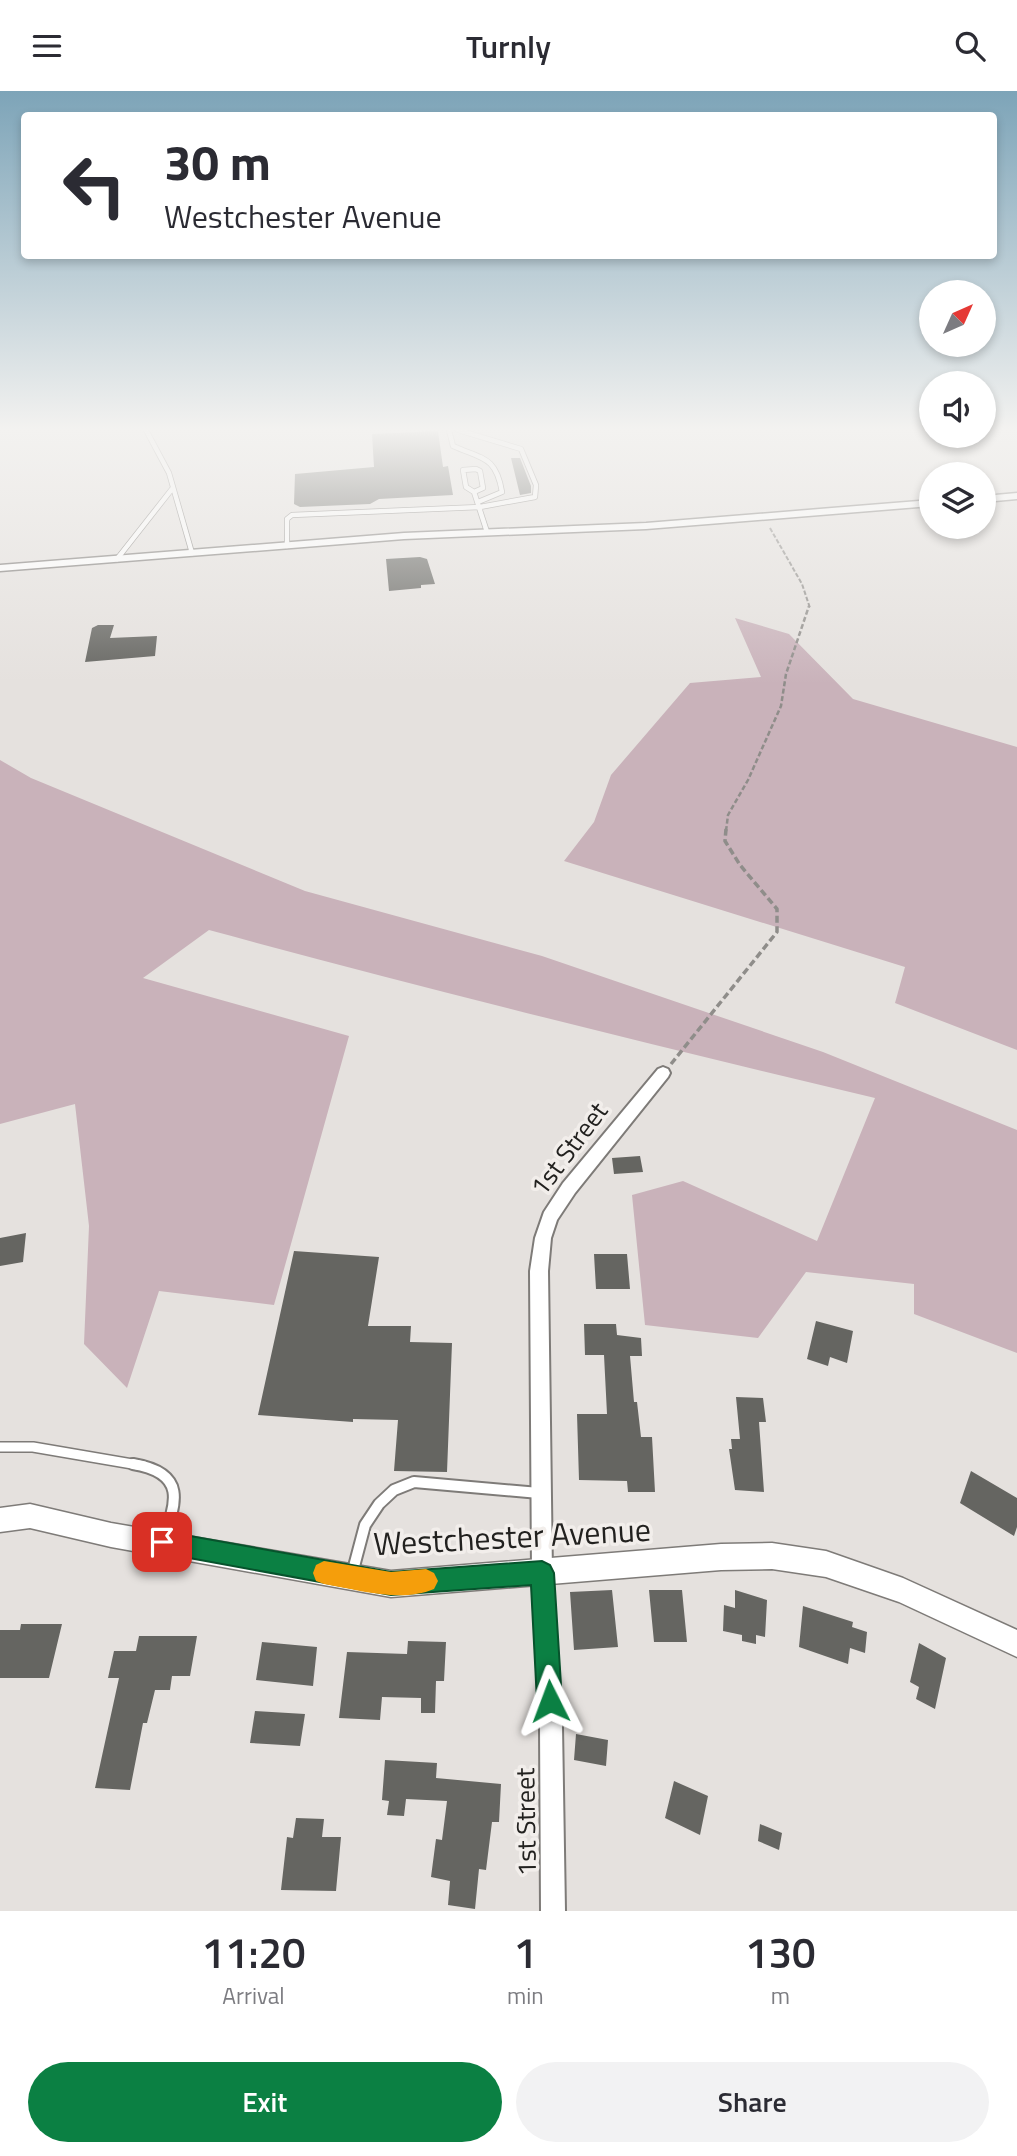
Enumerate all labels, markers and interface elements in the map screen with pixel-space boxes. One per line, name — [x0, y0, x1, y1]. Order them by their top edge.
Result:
text: Turnly — [466, 22, 551, 70]
icon: menu — [28, 27, 66, 65]
icon: search — [951, 27, 989, 65]
text: 30 m — [164, 124, 271, 199]
icon: left — [49, 140, 140, 231]
text: Westchester Avenue — [164, 192, 442, 240]
north arrow — [919, 280, 996, 357]
map controls — [919, 280, 996, 539]
button: sound — [919, 371, 996, 448]
button: layers — [919, 462, 996, 539]
street label: 1st Street — [520, 1094, 617, 1204]
street label: Westchester Avenue — [372, 1505, 652, 1567]
pin — [132, 1512, 192, 1572]
icon: arrive — [143, 1523, 181, 1561]
position arrow — [513, 1664, 587, 1738]
street label: 1st Street — [505, 1767, 546, 1877]
text: 11:20 — [201, 1920, 306, 1984]
text: 1 — [514, 1920, 537, 1984]
text: 130 — [745, 1920, 816, 1984]
text: Arrival — [222, 1978, 285, 2013]
text: min — [507, 1978, 544, 2013]
text: m — [771, 1978, 790, 2013]
button: Exit — [28, 2062, 502, 2142]
button: Share — [516, 2062, 989, 2142]

